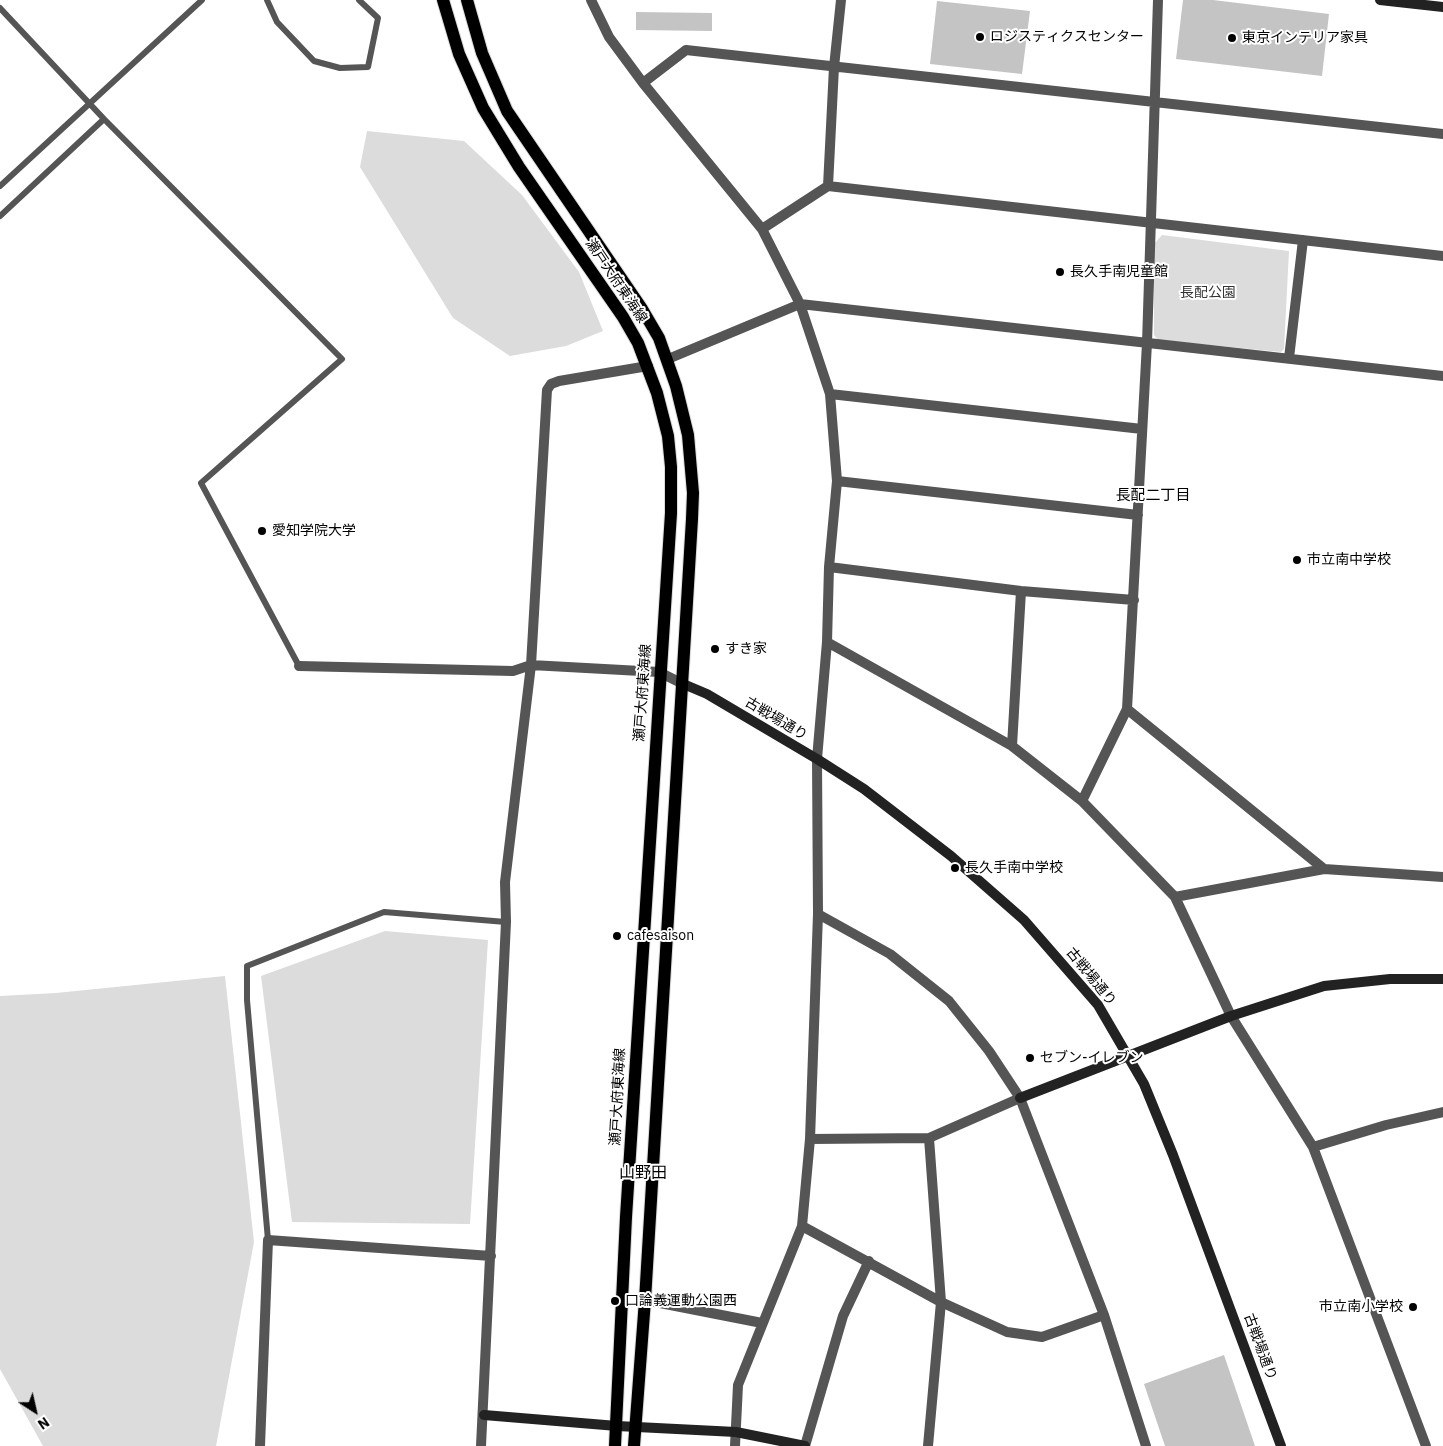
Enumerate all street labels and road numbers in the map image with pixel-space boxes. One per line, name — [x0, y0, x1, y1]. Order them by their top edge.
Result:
street label: 瀬戸大府東海線 — [582, 236, 650, 326]
street label: 瀬戸大府東海線 — [631, 644, 655, 742]
street label: 古戦場通り — [742, 694, 810, 744]
street label: 古戦場通り — [1062, 945, 1120, 1009]
street label: 瀬戸大府東海線 — [607, 1048, 629, 1146]
street label: 古戦場通り — [1240, 1311, 1280, 1383]

